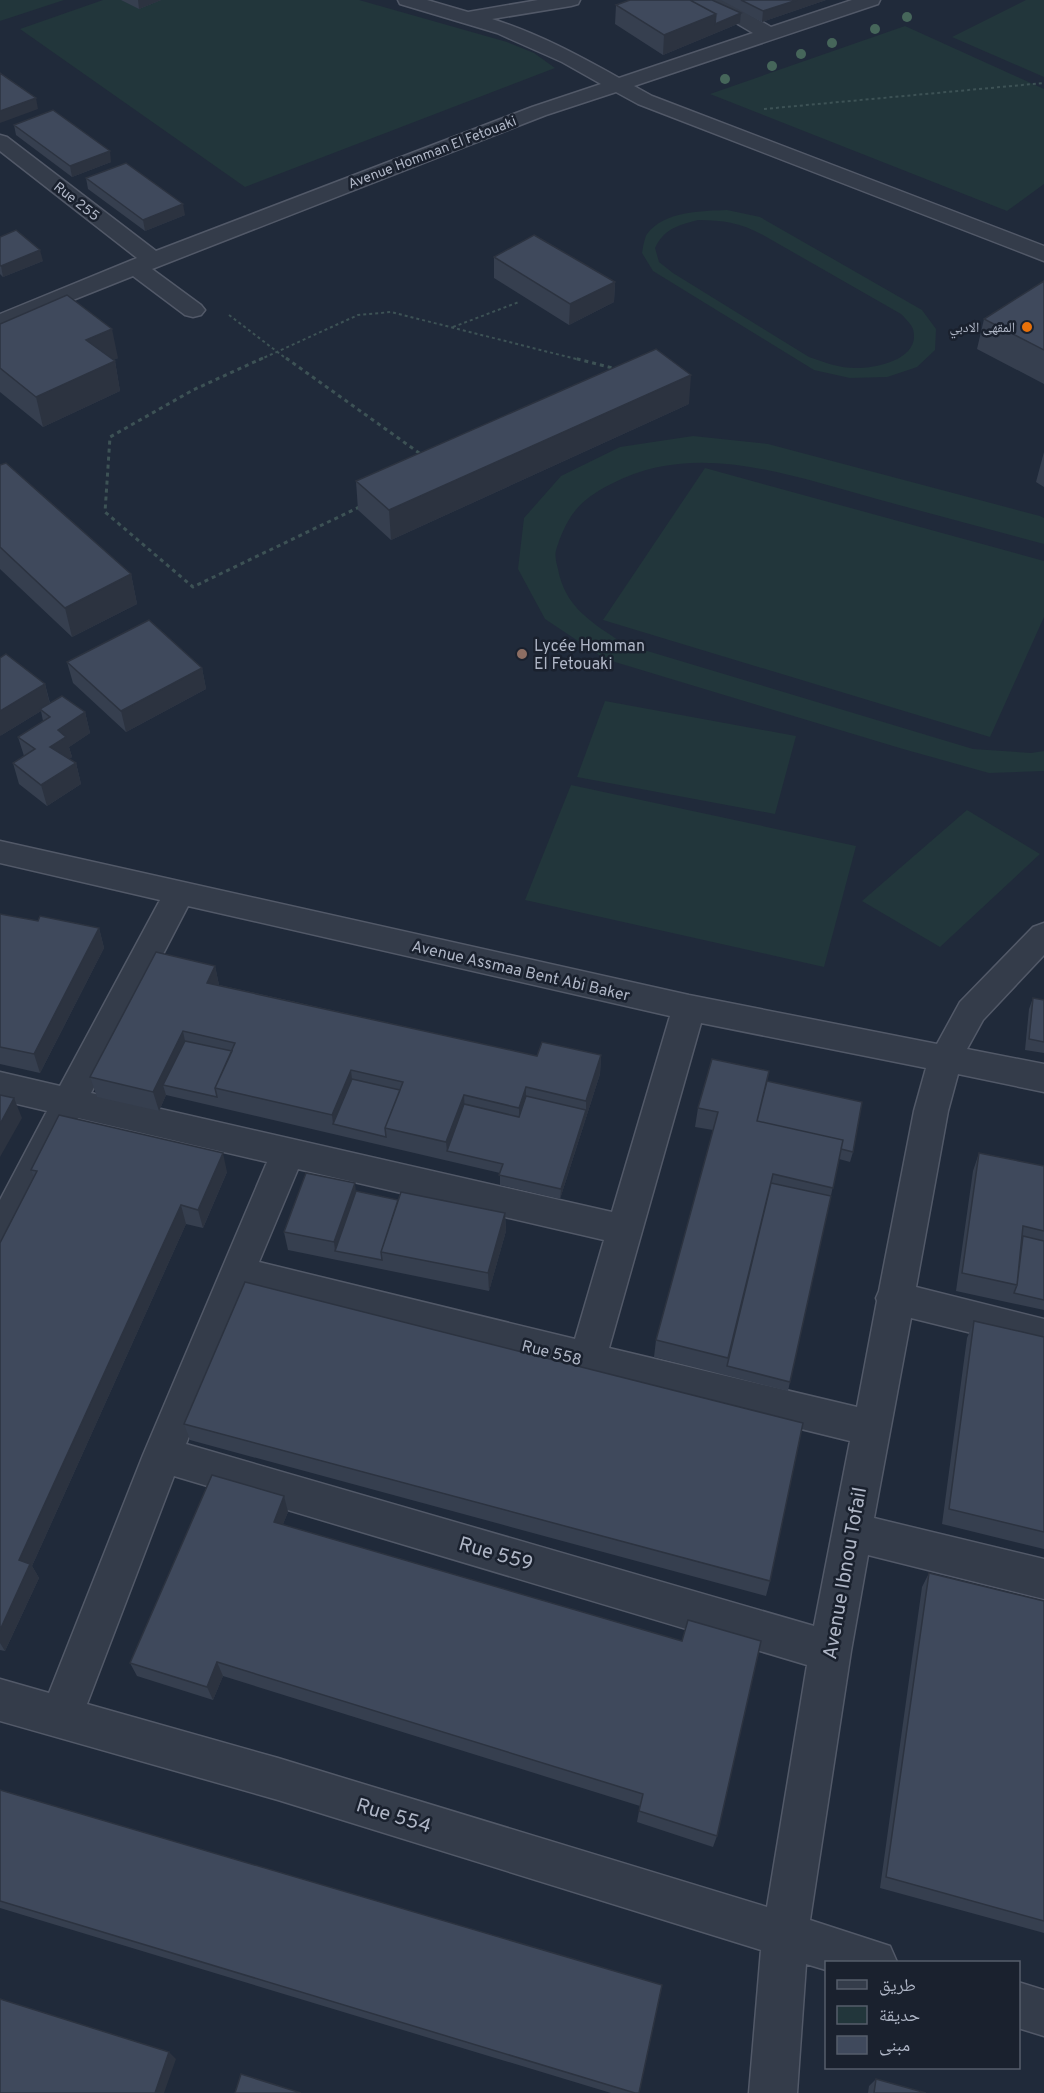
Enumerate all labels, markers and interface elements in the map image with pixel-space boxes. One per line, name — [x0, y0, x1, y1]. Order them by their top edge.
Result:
street label: Avenue Homman El Fetouaki — [346, 113, 519, 193]
street label: Rue 255 — [50, 179, 102, 225]
place label: المقهى الادبي — [949, 320, 1015, 339]
marker: المقهى الادبي — [1020, 320, 1034, 334]
place label: Lycée Homman El Fetouaki — [534, 637, 645, 675]
marker: Lycée Homman El Fetouaki — [515, 647, 529, 661]
street label: Avenue Assmaa Bent Abi Baker — [409, 937, 632, 1007]
street label: Rue 558 — [519, 1337, 584, 1371]
street label: Avenue Ibnou Tofail — [818, 1485, 874, 1662]
street label: Rue 559 — [455, 1532, 536, 1578]
street label: Rue 554 — [353, 1793, 434, 1841]
legend — [825, 1961, 1020, 2069]
text: طريق — [879, 1975, 916, 1998]
text: حديقة — [879, 2005, 920, 2028]
text: مبنى — [879, 2035, 910, 2058]

